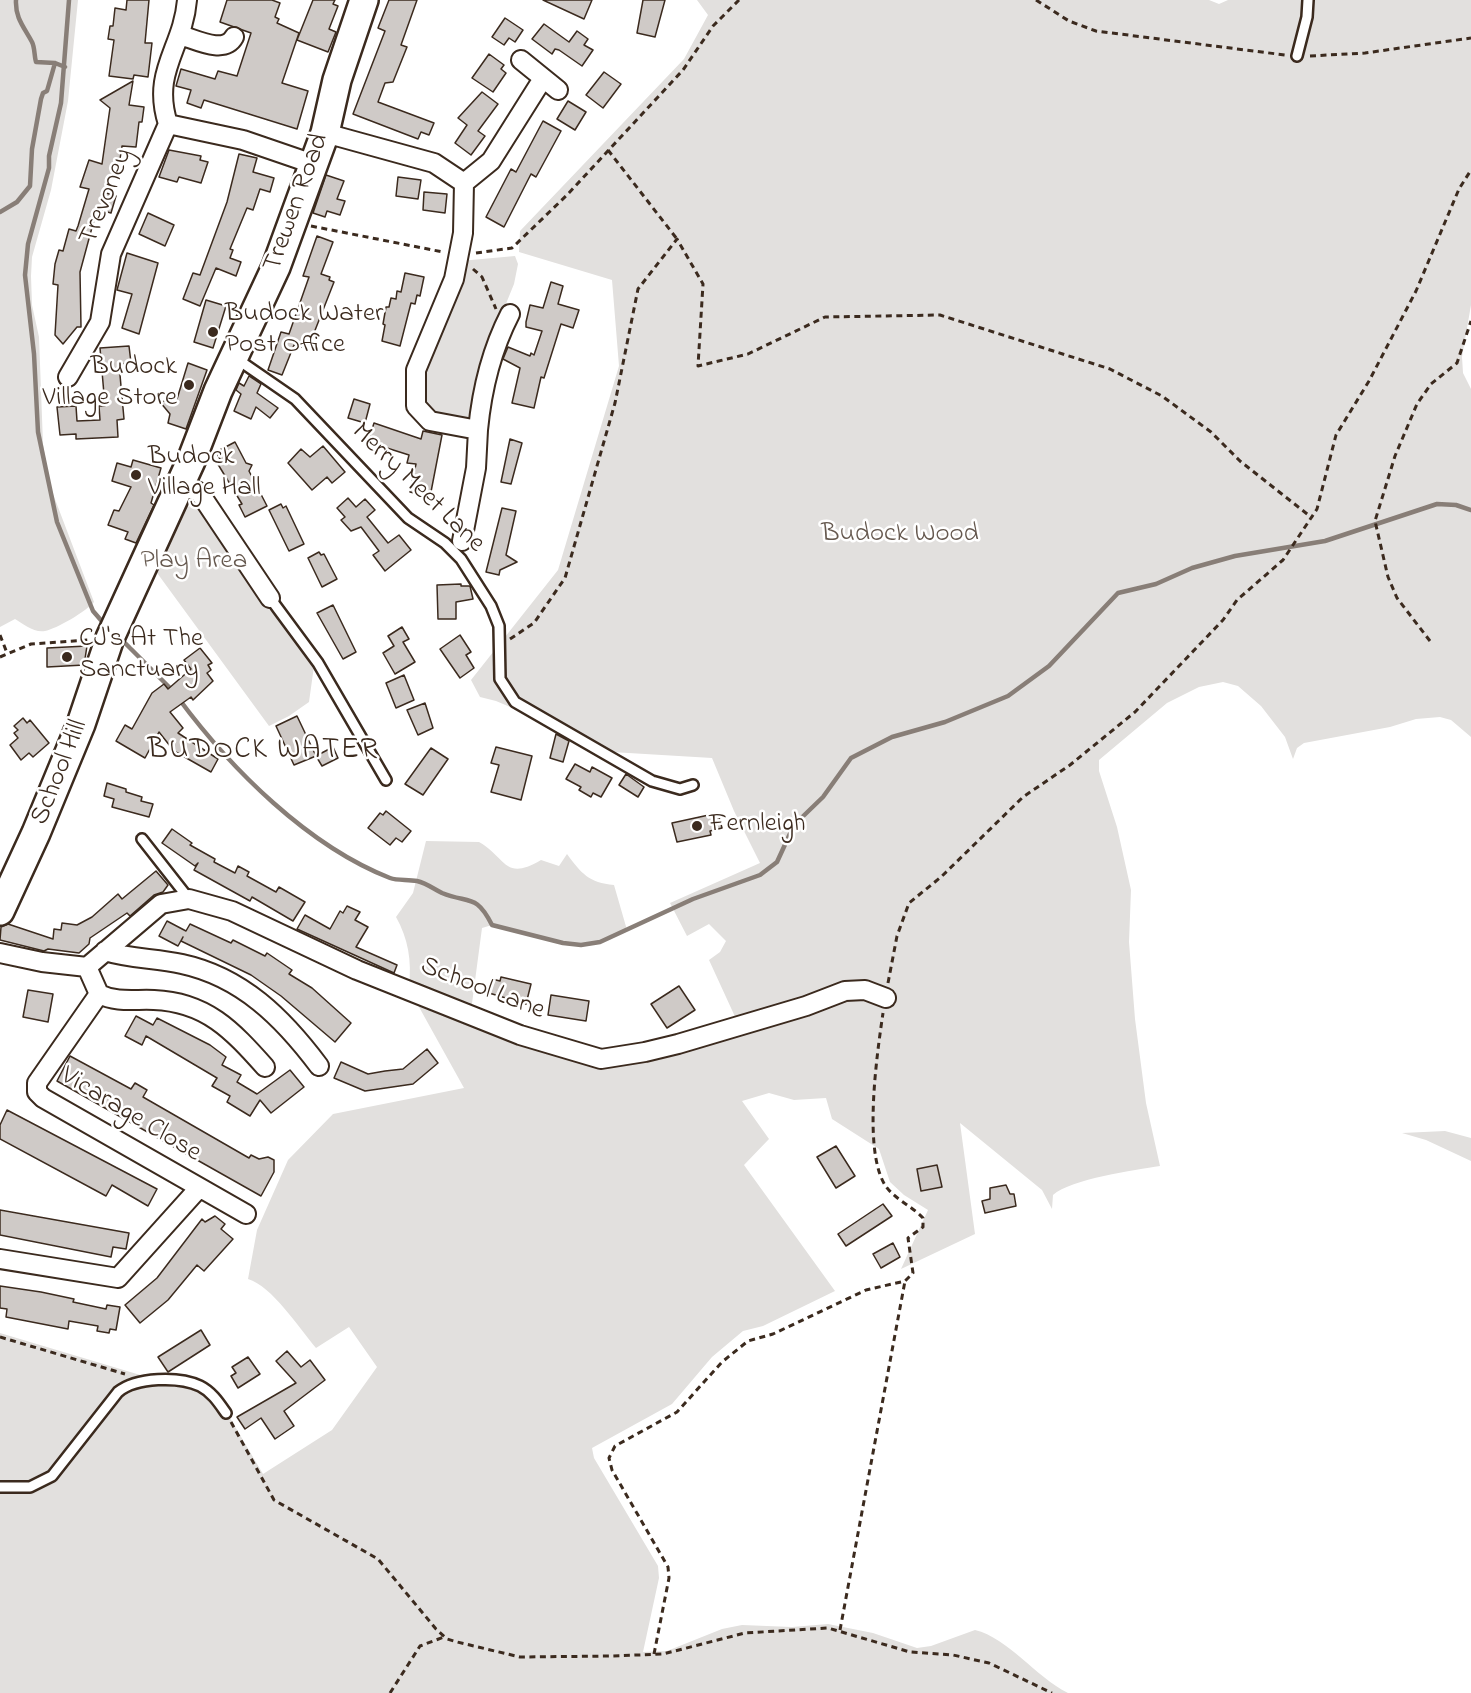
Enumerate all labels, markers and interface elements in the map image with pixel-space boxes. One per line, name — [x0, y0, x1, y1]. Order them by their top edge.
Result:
street label: Trewen Road — [258, 130, 338, 276]
street label: Trevoney — [74, 144, 142, 250]
place label: Budock Water Post Office — [225, 300, 383, 363]
marker: Budock Water Post Office — [206, 325, 220, 339]
place label: Budock Village Store — [43, 353, 177, 416]
marker: Budock Village Store — [182, 378, 196, 392]
street label: Merry Meet Lane — [343, 417, 491, 561]
place label: Budock Village Hall — [148, 443, 261, 506]
marker: Budock Village Hall — [129, 468, 143, 482]
park label: Budock Wood — [821, 520, 979, 552]
park label: Play Area — [141, 547, 247, 579]
place label: CJ's At The Sanctuary — [79, 625, 203, 688]
marker: CJ's At The Sanctuary — [60, 650, 74, 664]
street label: School Hill — [25, 716, 97, 830]
district label: BUDOCK WATER — [147, 734, 379, 770]
place label: Fernleigh — [709, 810, 806, 842]
marker: Fernleigh — [690, 819, 704, 833]
street label: School Lane — [415, 951, 549, 1029]
street label: Vicarage Close — [54, 1061, 206, 1171]

